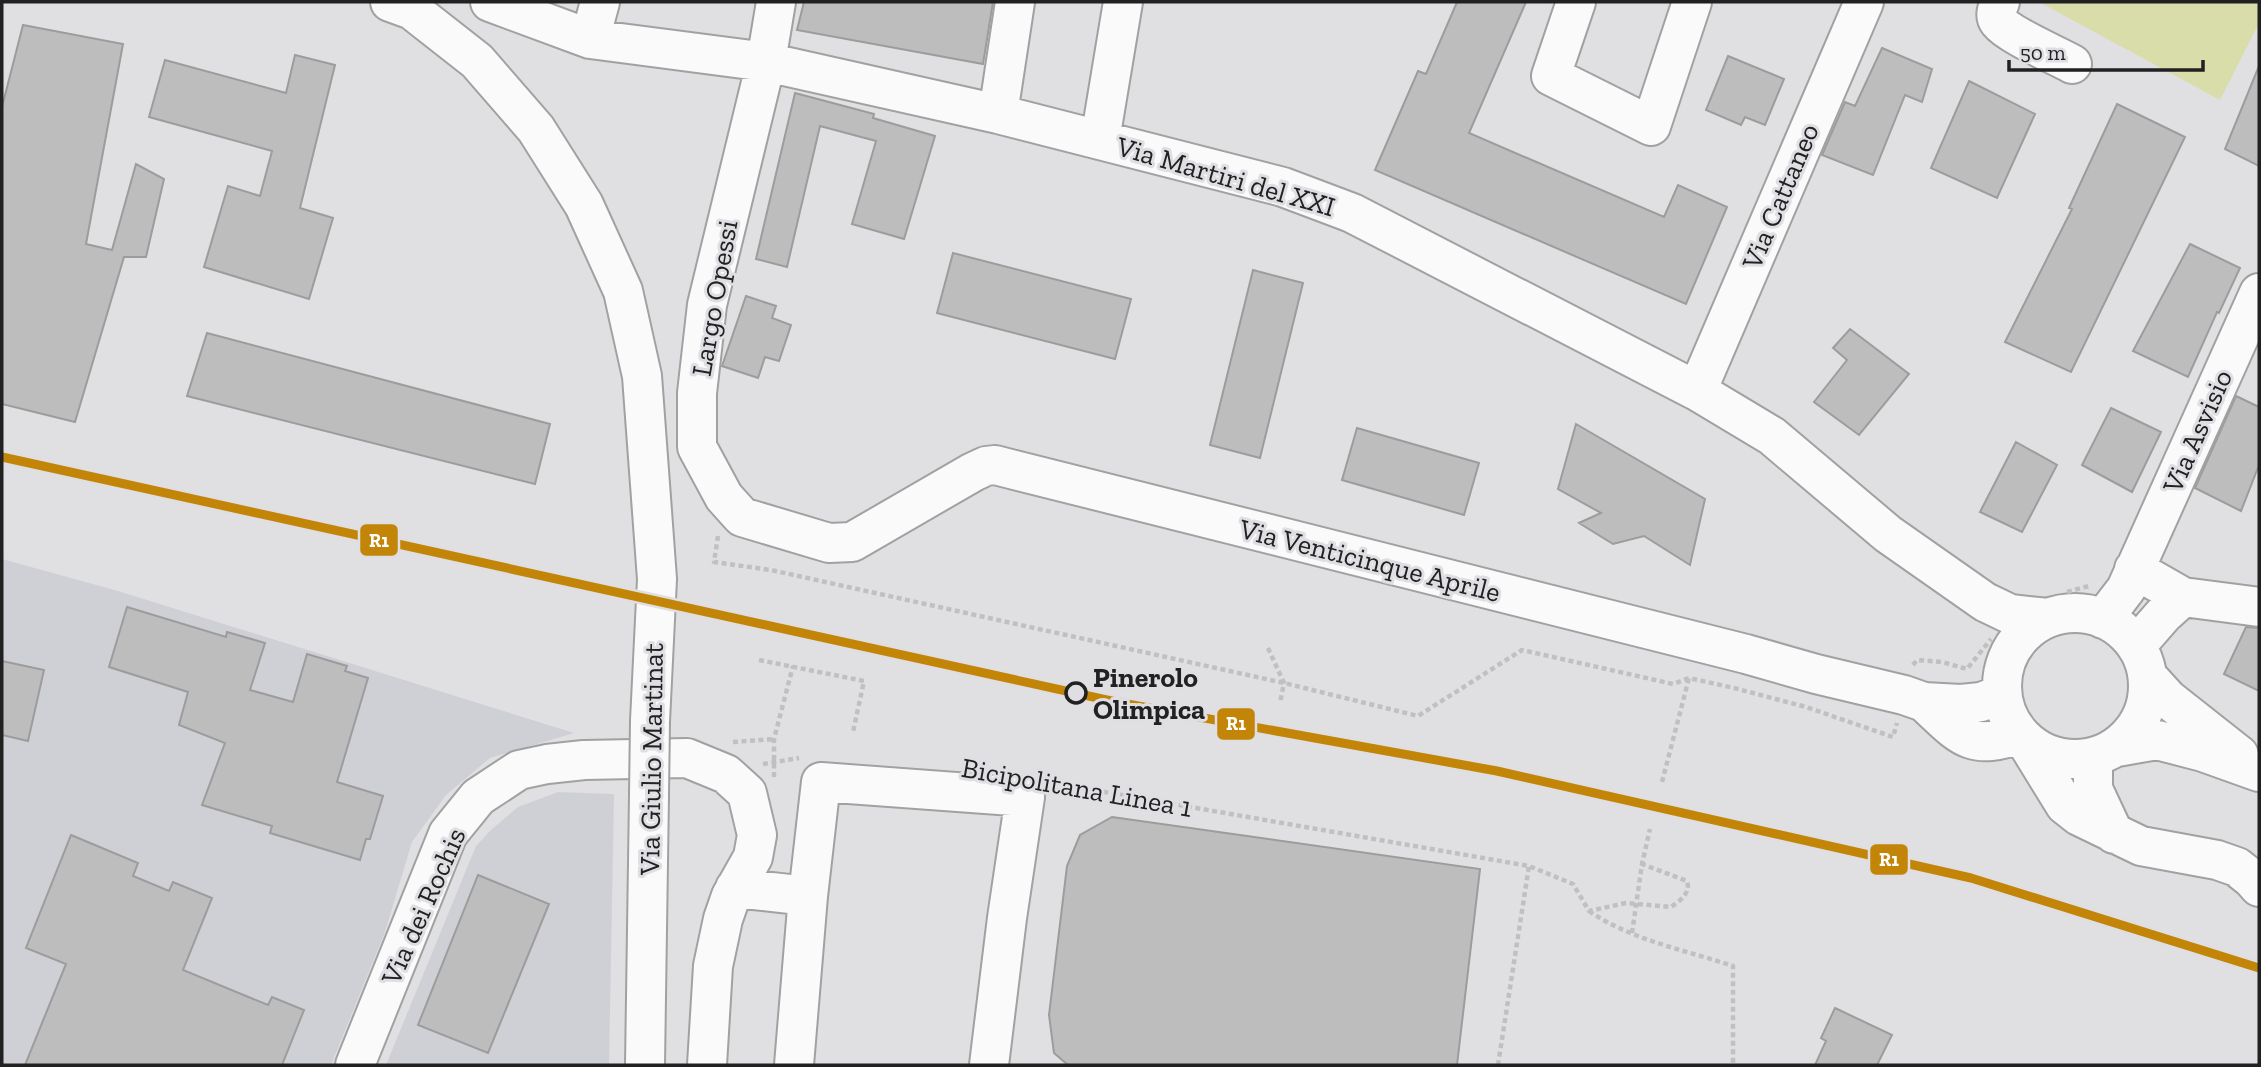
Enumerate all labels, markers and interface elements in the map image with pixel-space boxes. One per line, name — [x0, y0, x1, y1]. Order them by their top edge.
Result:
scale bar — [2009, 28, 2203, 72]
text: 50 m — [2020, 40, 2066, 65]
street label: Via Cattaneo — [1735, 119, 1826, 275]
street label: Via Martiri del XXI — [1112, 129, 1339, 223]
street label: Largo Opessi — [685, 217, 744, 379]
street label: Via Asvisio — [2155, 364, 2239, 499]
street label: Via Venticinque Aprile — [1235, 512, 1504, 609]
line badge: R1 — [359, 523, 399, 557]
text: R1 — [369, 529, 389, 552]
street label: Via Giulio Martinat — [633, 642, 670, 876]
place label: Pinerolo Olimpica — [1093, 661, 1205, 726]
marker: Pinerolo Olimpica — [1065, 682, 1087, 704]
line badge: R1 — [1216, 707, 1256, 741]
text: R1 — [1226, 712, 1246, 735]
street label: Bicipolitana Linea 1 — [959, 751, 1195, 824]
street label: Via dei Rochis — [374, 823, 473, 991]
line badge: R1 — [1869, 843, 1909, 876]
text: R1 — [1879, 848, 1899, 871]

